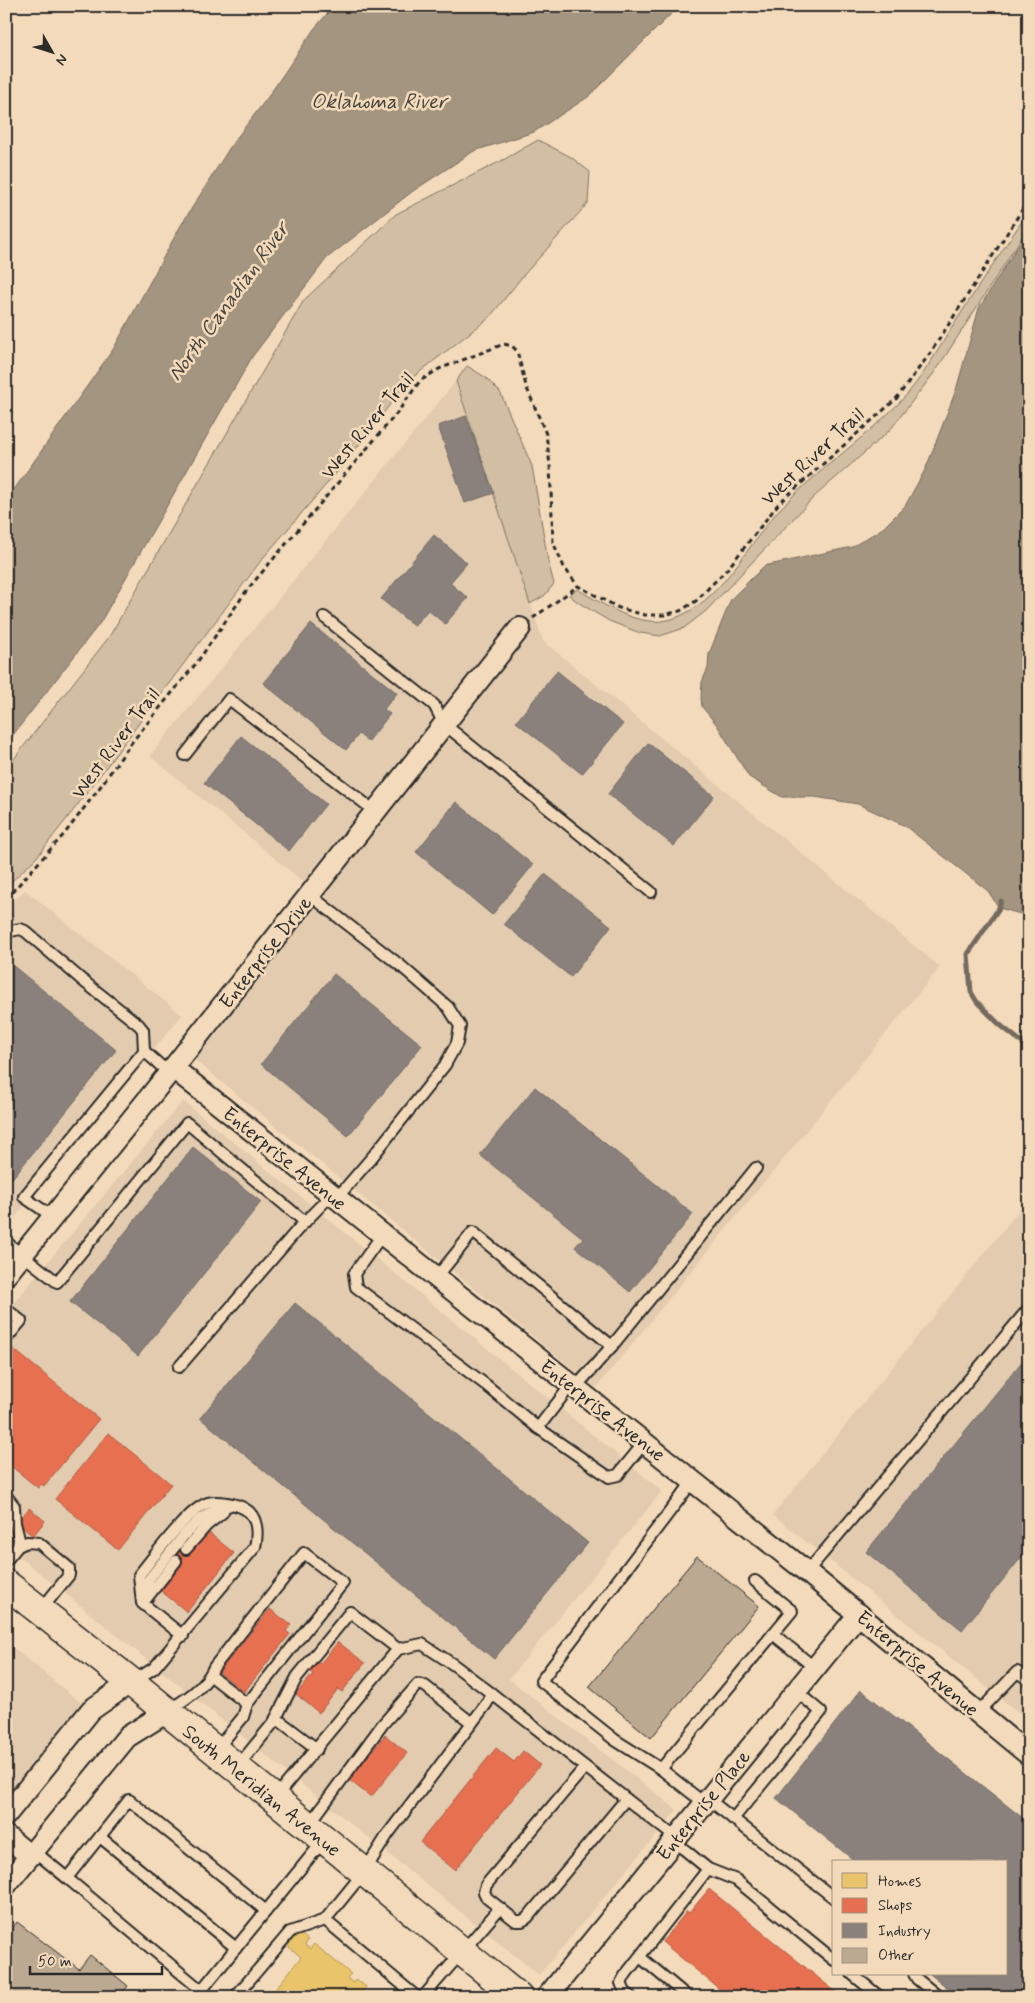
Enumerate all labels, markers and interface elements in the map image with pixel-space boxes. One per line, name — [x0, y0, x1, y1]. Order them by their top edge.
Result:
north arrow — [28, 28, 78, 78]
text: N — [51, 50, 71, 69]
water label: Oklahoma River — [311, 88, 449, 116]
water label: North Canadian River — [162, 215, 297, 387]
street label: West River Trail — [315, 367, 421, 485]
street label: West River Trail — [755, 402, 871, 512]
street label: West River Trail — [66, 683, 167, 805]
street label: Enterprise Drive — [214, 891, 319, 1015]
street label: Enterprise Avenue — [217, 1101, 352, 1217]
street label: Enterprise Avenue — [534, 1354, 670, 1469]
street label: Enterprise Avenue — [850, 1605, 984, 1723]
street label: South Meridian Avenue — [176, 1719, 346, 1864]
street label: Enterprise Place — [651, 1745, 757, 1867]
legend — [832, 1860, 1008, 1976]
text: Homes — [878, 1872, 921, 1892]
text: Shops — [878, 1896, 913, 1916]
text: Industry — [878, 1922, 931, 1942]
scale bar — [30, 1943, 162, 1975]
text: Other — [878, 1946, 914, 1966]
text: 50 m — [38, 1952, 72, 1972]

